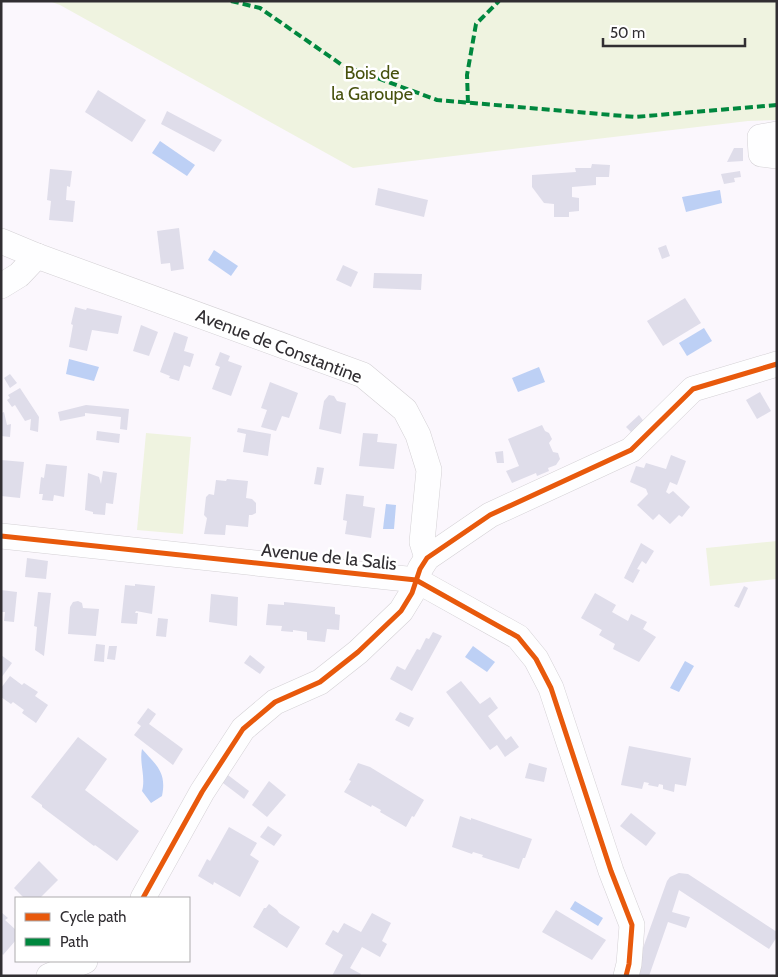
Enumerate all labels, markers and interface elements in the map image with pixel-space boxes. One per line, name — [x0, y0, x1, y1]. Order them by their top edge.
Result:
scale bar — [603, 15, 746, 47]
text: 50 m — [610, 24, 645, 42]
park label: Bois de la Garoupe — [331, 62, 413, 105]
street label: Avenue de Constantine — [193, 304, 365, 388]
street label: Avenue de la Salis — [260, 539, 398, 575]
legend — [15, 897, 190, 962]
text: Cycle path — [60, 908, 126, 926]
text: Path — [60, 933, 89, 951]

